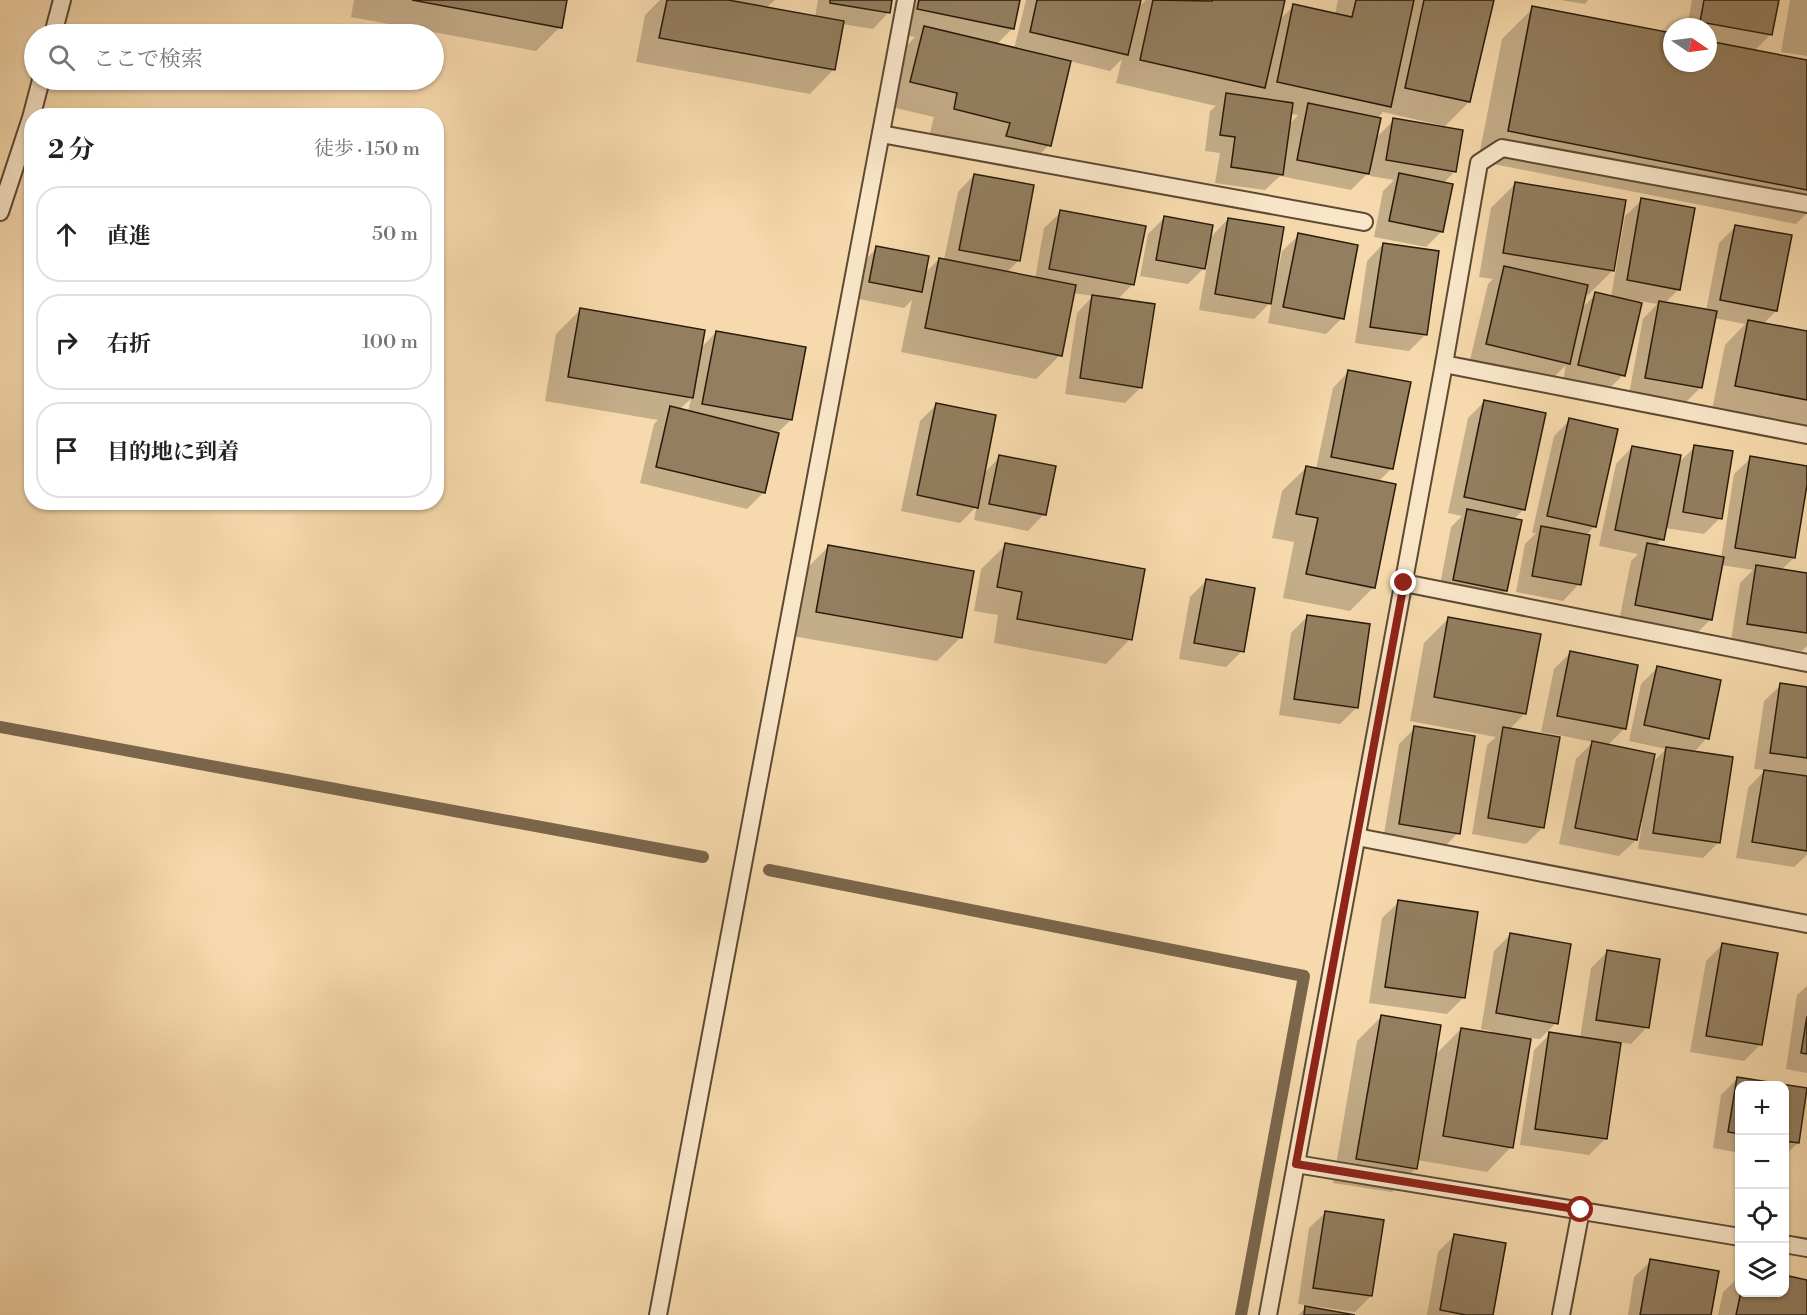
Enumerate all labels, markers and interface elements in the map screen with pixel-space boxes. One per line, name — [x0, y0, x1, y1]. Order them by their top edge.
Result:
north arrow — [1663, 18, 1717, 72]
search box — [24, 24, 444, 90]
icon: search — [45, 41, 78, 74]
text: ここで検索 — [93, 46, 203, 73]
text: 2 分 — [48, 134, 94, 166]
text: 徒歩 · 150 m — [314, 137, 420, 162]
icon: ahead — [50, 218, 83, 251]
text: 50 m — [372, 222, 418, 247]
text: 直進 — [107, 223, 151, 250]
icon: right — [50, 326, 83, 359]
text: 100 m — [362, 330, 418, 355]
text: 右折 — [107, 331, 151, 358]
icon: arrive — [50, 434, 83, 467]
text: 目的地に到着 — [107, 439, 239, 466]
route end — [1390, 569, 1416, 595]
map controls — [1735, 1081, 1789, 1297]
button: + — [1735, 1081, 1789, 1135]
button: − — [1735, 1135, 1789, 1189]
button: locate — [1735, 1189, 1789, 1243]
route start — [1567, 1196, 1593, 1222]
button: layers — [1735, 1243, 1789, 1297]

